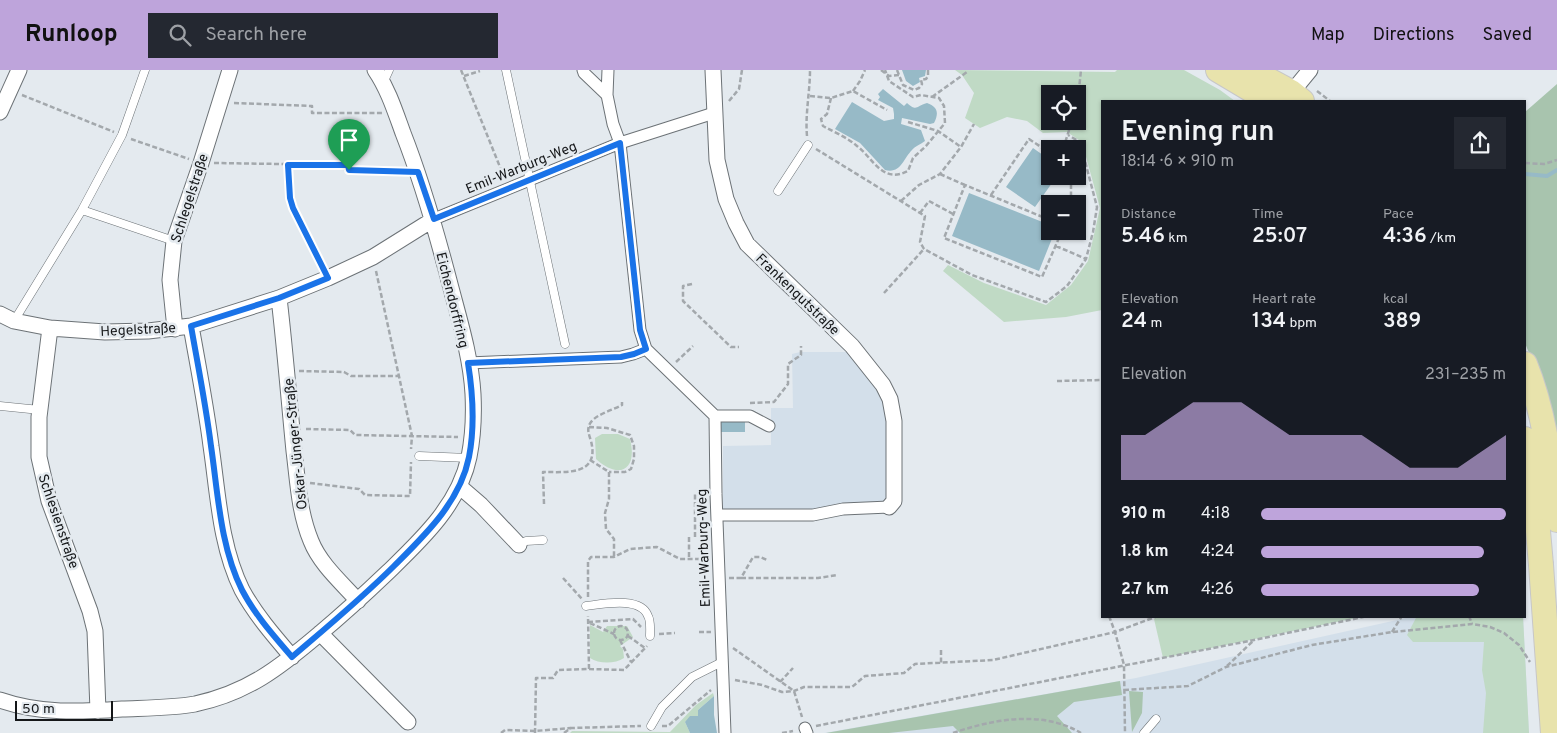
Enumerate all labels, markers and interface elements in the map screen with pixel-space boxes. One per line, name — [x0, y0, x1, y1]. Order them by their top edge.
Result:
search box — [148, 13, 498, 58]
text: Runloop — [25, 20, 118, 50]
icon: search — [166, 21, 194, 49]
text: Search here — [206, 23, 307, 47]
text: Map — [1311, 24, 1345, 47]
text: Directions — [1373, 24, 1455, 47]
text: Saved — [1483, 24, 1532, 47]
map controls — [1041, 85, 1086, 240]
button: locate — [1041, 85, 1086, 130]
text: Evening run — [1121, 115, 1275, 151]
button: share — [1454, 117, 1506, 169]
pin — [328, 119, 370, 170]
icon: arrive — [335, 126, 363, 154]
street label: Emil-Warburg-Weg — [463, 138, 580, 198]
button: + — [1041, 140, 1086, 185]
street label: Schlegelstraße — [168, 152, 213, 245]
text: 18:14 · 6 × 910 m — [1121, 152, 1234, 172]
button: − — [1041, 195, 1086, 240]
text: Distance — [1121, 206, 1176, 223]
text: Time — [1252, 206, 1283, 223]
text: Pace — [1383, 206, 1414, 223]
text: 5.46 — [1121, 223, 1165, 250]
text: 25:07 — [1252, 223, 1307, 250]
text: 4:36 — [1383, 223, 1427, 250]
text: km — [1165, 230, 1188, 247]
text: /km — [1427, 230, 1456, 247]
street label: Eichendorffring — [431, 251, 472, 350]
street label: Frankengutstraße — [751, 251, 842, 339]
text: Elevation — [1121, 291, 1179, 308]
text: Heart rate — [1252, 291, 1316, 308]
text: kcal — [1383, 291, 1408, 308]
text: 24 — [1121, 308, 1147, 335]
text: 134 — [1252, 308, 1286, 335]
text: 389 — [1383, 308, 1421, 335]
text: m — [1147, 315, 1162, 332]
text: bpm — [1286, 315, 1317, 332]
street label: Hegelstraße — [100, 320, 176, 341]
text: Elevation — [1121, 365, 1187, 385]
text: 231–235 m — [1425, 365, 1506, 385]
street label: Oskar-Jünger-Straße — [281, 377, 312, 510]
street label: Schlesienstraße — [33, 472, 82, 571]
street label: Emil-Warburg-Weg — [694, 488, 715, 607]
text: 910 m — [1121, 504, 1166, 524]
text: 4:18 — [1201, 504, 1230, 524]
text: 1.8 km — [1121, 542, 1168, 562]
text: 4:24 — [1201, 542, 1234, 562]
text: 2.7 km — [1121, 580, 1169, 600]
text: 4:26 — [1201, 580, 1234, 600]
scale bar — [15, 698, 112, 721]
text: 50 m — [22, 701, 55, 718]

